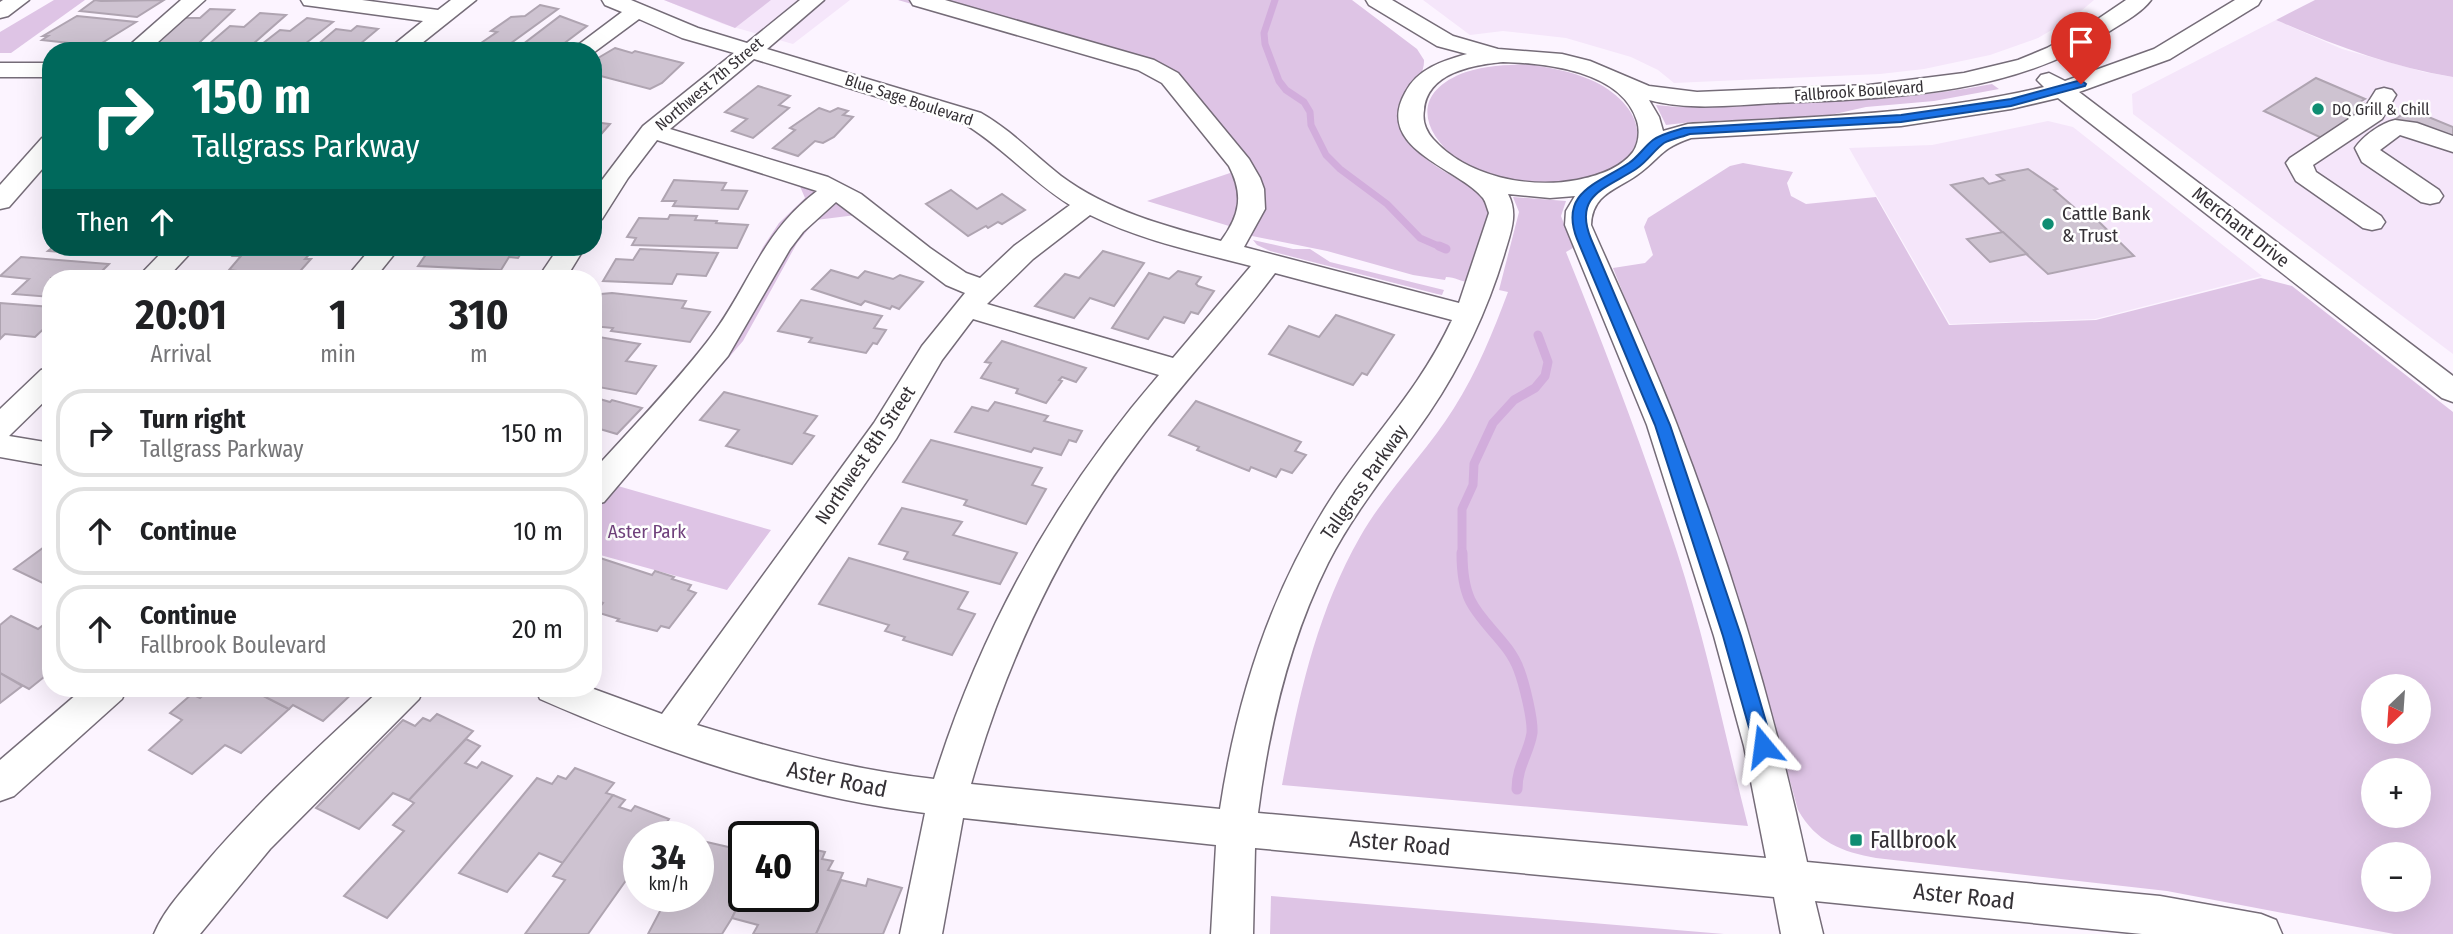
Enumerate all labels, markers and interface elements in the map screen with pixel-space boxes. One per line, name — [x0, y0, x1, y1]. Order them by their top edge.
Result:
pin — [2051, 12.0, 2111, 84]
icon: arrive — [2062, 23, 2100, 61]
street label: Northwest 7th Street — [651, 33, 767, 135]
text: 150 m — [192, 67, 311, 126]
icon: right — [77, 70, 168, 161]
street label: Blue Sage Boulevard — [843, 70, 975, 130]
street label: Fallbrook Boulevard — [1794, 77, 1924, 105]
place label: DQ Grill & Chill — [2332, 100, 2429, 119]
marker: DQ Grill & Chill — [2310, 101, 2326, 117]
text: Tallgrass Parkway — [192, 127, 420, 165]
street label: Merchant Drive — [2188, 182, 2294, 272]
place label: Cattle Bank & Trust — [2062, 202, 2150, 247]
icon: ahead — [143, 203, 181, 241]
text: Then — [77, 207, 129, 238]
marker: Cattle Bank & Trust — [2040, 216, 2056, 232]
text: 20:01 — [135, 290, 227, 340]
text: 1 — [329, 290, 347, 340]
text: 310 — [449, 290, 509, 340]
text: Arrival — [151, 340, 212, 368]
text: min — [320, 340, 356, 368]
text: m — [470, 340, 488, 368]
street label: Northwest 8th Street — [810, 381, 920, 529]
text: Turn right — [140, 404, 246, 435]
icon: right — [81, 414, 119, 452]
text: 150 m — [501, 418, 563, 449]
street label: Tallgrass Parkway — [1316, 420, 1412, 544]
text: Tallgrass Parkway — [140, 435, 304, 463]
icon: ahead — [81, 512, 119, 550]
text: Continue — [140, 516, 237, 547]
text: 10 m — [513, 516, 563, 547]
park label: Aster Park — [608, 520, 686, 543]
text: Continue — [140, 600, 237, 631]
icon: ahead — [81, 610, 119, 648]
text: 20 m — [512, 614, 563, 645]
text: Fallbrook Boulevard — [140, 631, 327, 659]
north arrow — [2361, 674, 2431, 744]
map controls — [2361, 674, 2431, 912]
position arrow — [1726, 709, 1800, 783]
street label: Aster Road — [784, 755, 890, 803]
button: + — [2361, 758, 2431, 828]
speed limit sign: 40 — [728, 821, 819, 912]
street label: Aster Road — [1348, 825, 1452, 861]
place label: Fallbrook — [1870, 826, 1957, 854]
marker: Fallbrook — [1848, 832, 1864, 848]
text: 34 — [651, 836, 686, 878]
button: − — [2361, 842, 2431, 912]
text: km/h — [648, 873, 689, 895]
street label: Aster Road — [1912, 877, 2016, 915]

